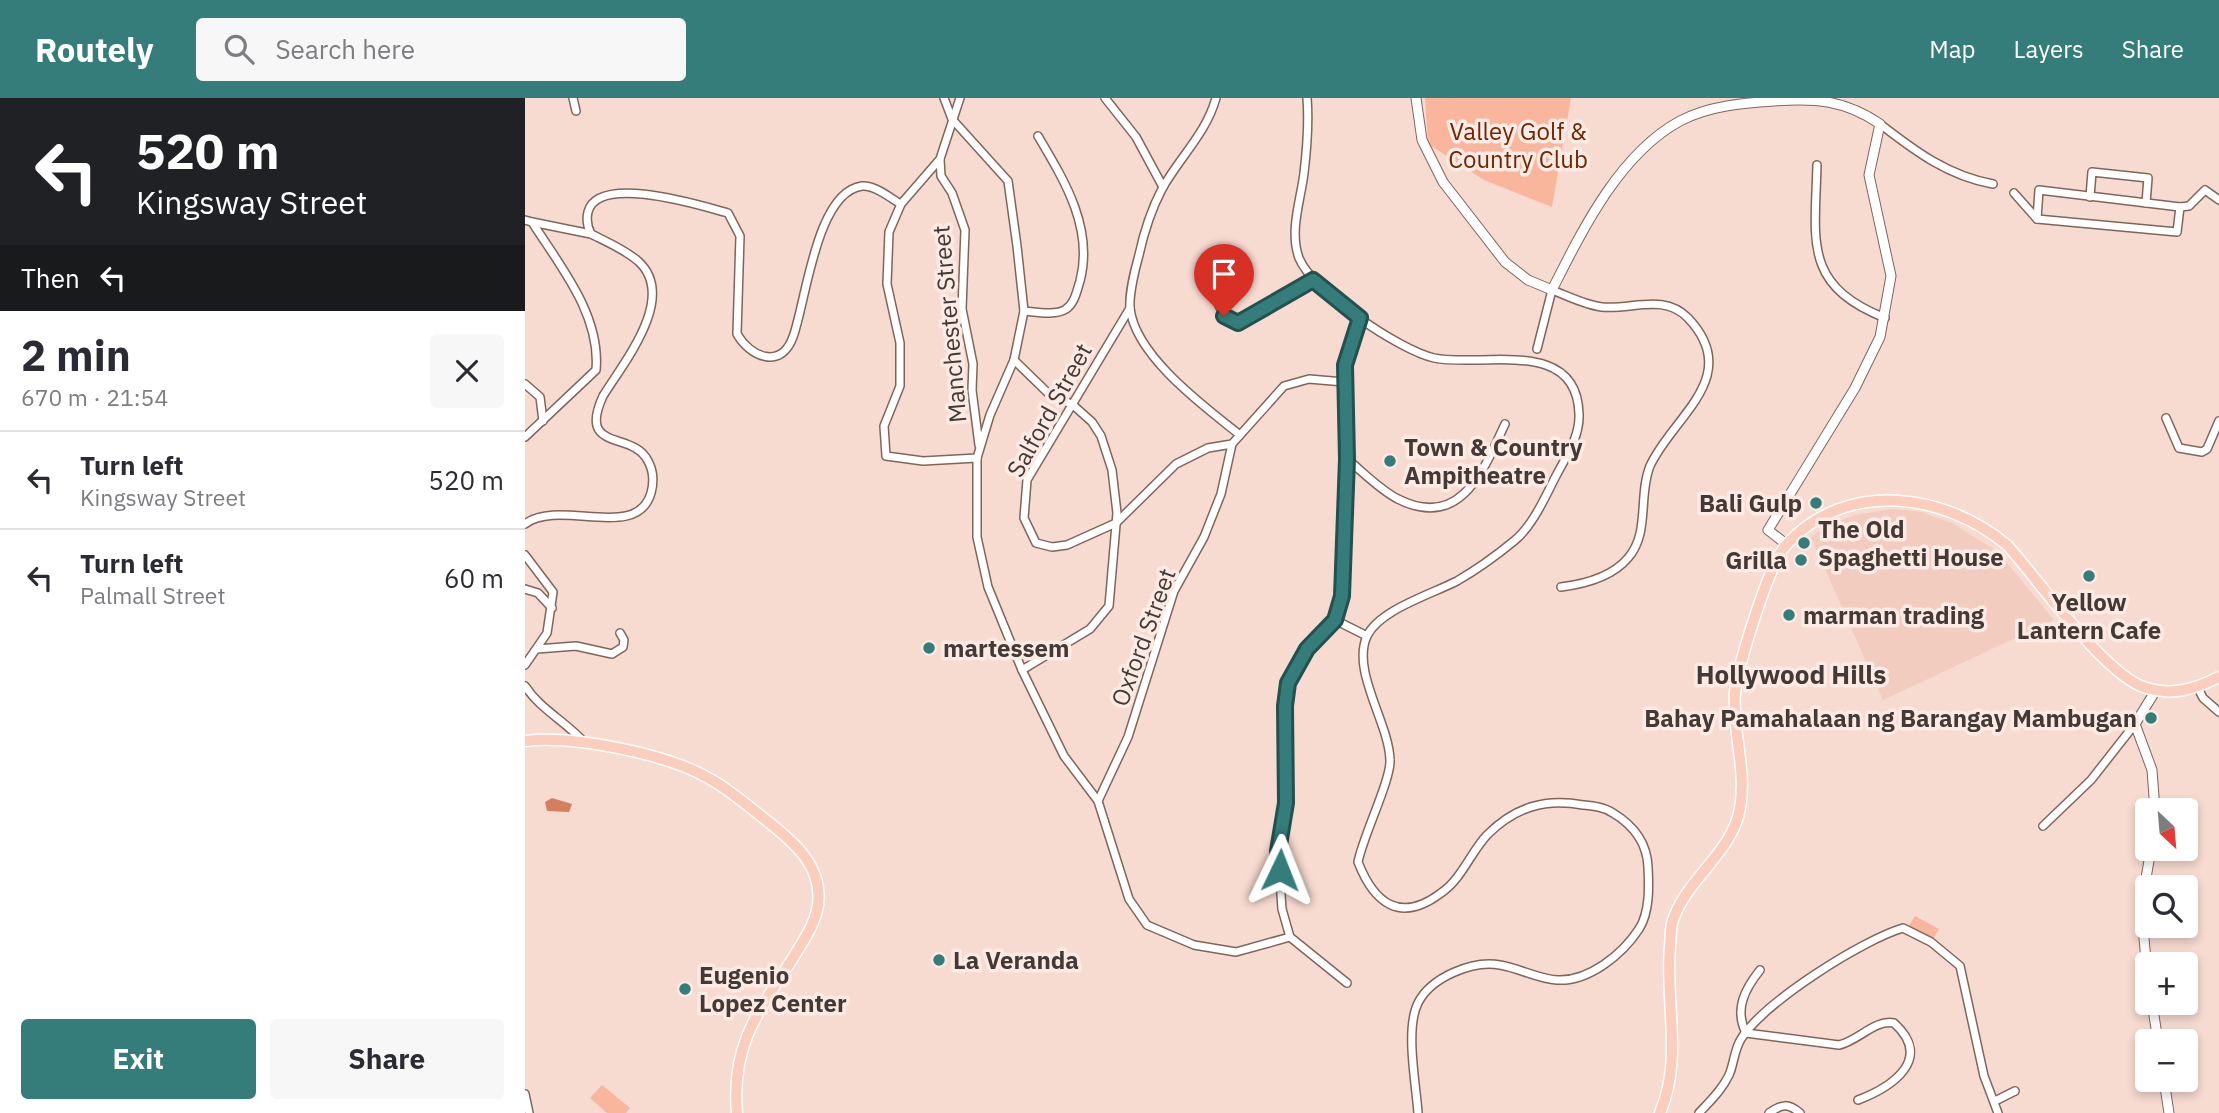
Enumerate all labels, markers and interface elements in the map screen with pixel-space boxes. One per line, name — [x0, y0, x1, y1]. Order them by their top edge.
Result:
search box — [196, 18, 686, 81]
text: Routely — [35, 28, 154, 71]
icon: search — [220, 30, 258, 68]
text: Search here — [276, 32, 415, 66]
text: Map — [1929, 33, 1976, 65]
text: Layers — [2014, 33, 2084, 65]
text: Share — [2122, 33, 2184, 65]
park label: Valley Golf & Country Club — [1448, 115, 1588, 175]
text: 520 m — [136, 119, 280, 182]
icon: left — [21, 126, 112, 217]
text: Kingsway Street — [136, 181, 367, 223]
street label: Manchester Street — [924, 224, 974, 424]
pin — [1194, 244, 1254, 316]
icon: arrive — [1205, 255, 1243, 293]
icon: left — [94, 259, 132, 297]
text: Then — [21, 261, 80, 295]
text: 2 min — [21, 328, 131, 383]
button: close — [430, 334, 504, 408]
street label: Salford Street — [999, 337, 1099, 483]
text: 670 m · 21:54 — [21, 382, 168, 412]
place label: Town & Country Ampitheatre — [1404, 431, 1583, 491]
text: Turn left — [80, 448, 183, 482]
marker: Town & Country Ampitheatre — [1382, 453, 1398, 469]
icon: left — [21, 461, 59, 499]
text: 520 m — [428, 463, 504, 497]
text: Kingsway Street — [80, 482, 246, 512]
place label: Bali Gulp — [1699, 487, 1802, 519]
marker: Bali Gulp — [1808, 495, 1824, 511]
place label: The Old Spaghetti House — [1818, 513, 2004, 573]
marker: The Old Spaghetti House — [1796, 535, 1812, 551]
place label: Grilla — [1725, 544, 1787, 576]
text: Turn left — [80, 546, 183, 580]
marker: Grilla — [1793, 552, 1809, 568]
icon: left — [21, 559, 59, 597]
text: 60 m — [444, 561, 504, 595]
street label: Oxford Street — [1103, 564, 1183, 710]
marker: Yellow Lantern Cafe — [2081, 568, 2097, 584]
text: Palmall Street — [80, 580, 226, 610]
place label: Yellow Lantern Cafe — [2017, 586, 2161, 646]
place label: marman trading — [1803, 599, 1985, 631]
marker: marman trading — [1781, 607, 1797, 623]
place label: martessem — [943, 632, 1069, 664]
marker: martessem — [921, 640, 937, 656]
district label: Hollywood Hills — [1696, 657, 1886, 691]
place label: Bahay Pamahalaan ng Barangay Mambugan — [1644, 702, 2137, 734]
marker: Bahay Pamahalaan ng Barangay Mambugan — [2143, 710, 2159, 726]
north arrow — [2135, 798, 2198, 861]
map controls — [2135, 798, 2198, 1092]
position arrow — [1243, 833, 1317, 907]
button: search — [2135, 875, 2198, 938]
place label: La Veranda — [953, 944, 1079, 976]
marker: La Veranda — [931, 952, 947, 968]
button: + — [2135, 952, 2198, 1015]
place label: Eugenio Lopez Center — [699, 959, 847, 1019]
marker: Eugenio Lopez Center — [677, 981, 693, 997]
button: Exit — [21, 1019, 256, 1099]
button: Share — [270, 1019, 504, 1099]
button: − — [2135, 1029, 2198, 1092]

